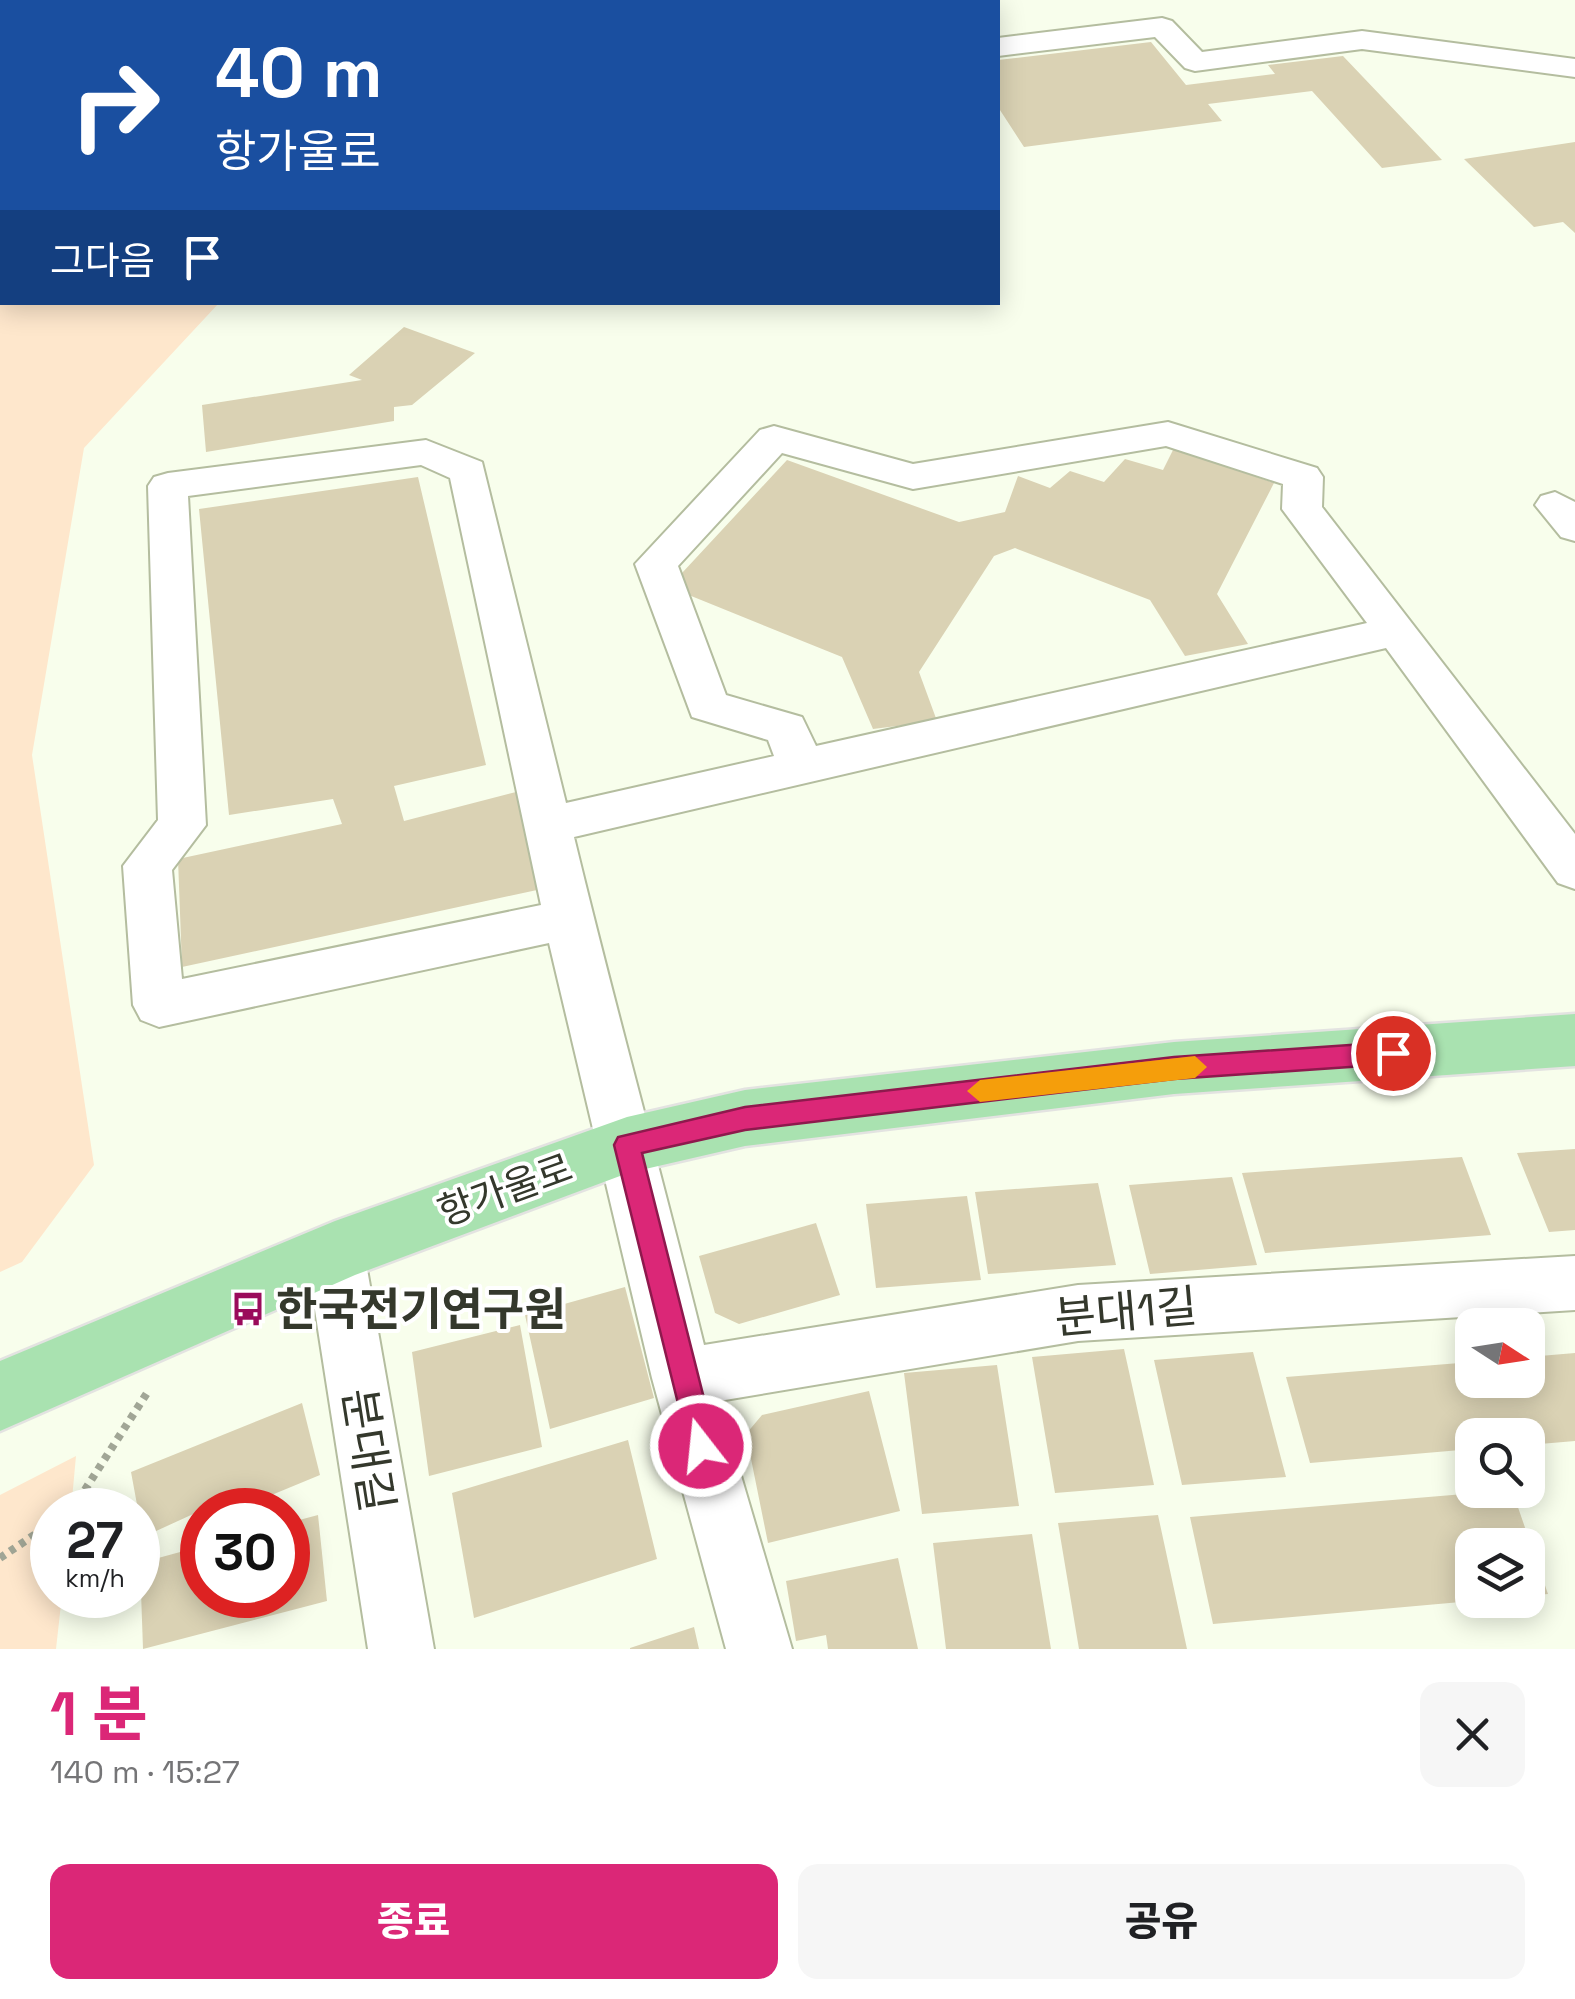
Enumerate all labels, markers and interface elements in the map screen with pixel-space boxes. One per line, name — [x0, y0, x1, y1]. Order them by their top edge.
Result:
text: 40 m — [215, 28, 382, 117]
icon: right — [50, 40, 180, 170]
text: 항가울로 — [215, 123, 381, 180]
icon: arrive — [175, 230, 230, 285]
text: 그다음 — [50, 237, 155, 285]
pin — [1351, 1011, 1436, 1096]
icon: arrive — [1366, 1026, 1421, 1081]
street label: 항가울로 — [431, 1144, 579, 1236]
street label: 분대1길 — [1052, 1277, 1200, 1347]
place label: 한국전기연구원 — [276, 1281, 566, 1338]
bus stop icon: 한국전기연구원 — [229, 1290, 267, 1328]
north arrow — [1455, 1308, 1545, 1398]
map controls — [1455, 1308, 1545, 1618]
street label: 분대길 — [330, 1384, 406, 1516]
position arrow — [649, 1394, 753, 1498]
button: search — [1455, 1418, 1545, 1508]
speed limit sign: 30 — [180, 1488, 310, 1618]
text: 27 — [67, 1509, 123, 1573]
button: layers — [1455, 1528, 1545, 1618]
text: km/h — [65, 1562, 125, 1594]
text: 1 분 — [50, 1676, 148, 1753]
button: close — [1420, 1682, 1525, 1787]
text: 140 m · 15:27 — [50, 1752, 240, 1792]
button: 종료 — [50, 1864, 778, 1979]
button: 공유 — [798, 1864, 1525, 1979]

